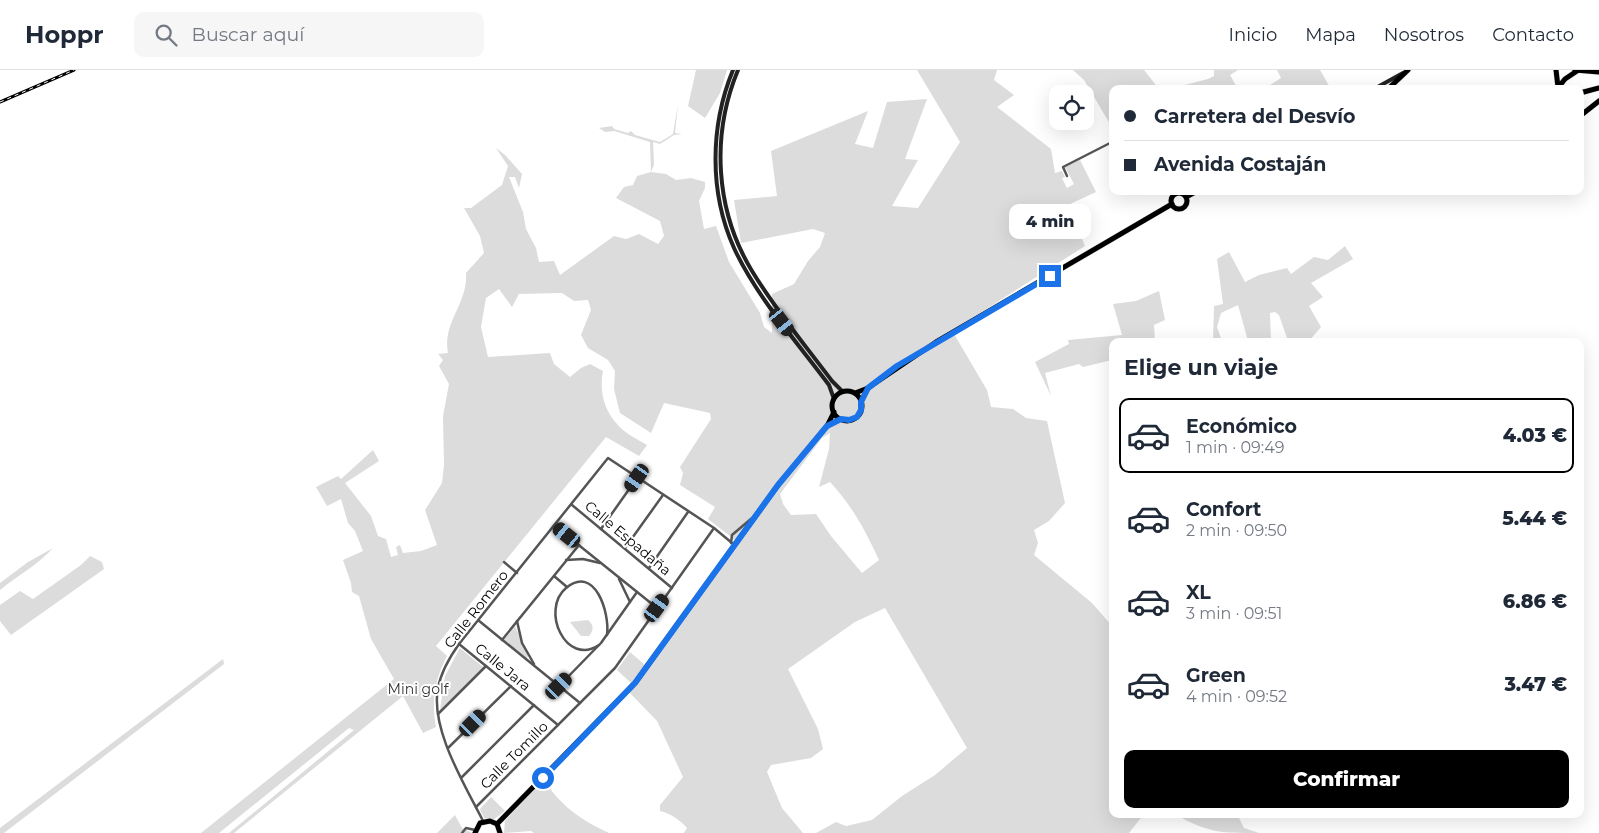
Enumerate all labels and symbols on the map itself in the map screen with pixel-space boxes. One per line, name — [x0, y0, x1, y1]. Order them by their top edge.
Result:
callout: 4 min — [1009, 204, 1091, 238]
route end — [1039, 265, 1061, 287]
car — [766, 306, 797, 338]
car — [622, 461, 651, 495]
street label: Calle Espadaña — [581, 497, 675, 579]
car — [550, 520, 583, 550]
street label: Calle Romero — [440, 566, 512, 652]
car — [642, 591, 671, 625]
street label: Calle Jara — [472, 639, 534, 695]
car — [543, 670, 574, 702]
park label: Mini golf — [388, 680, 450, 698]
car — [457, 707, 488, 739]
street label: Calle Tomillo — [476, 717, 552, 793]
route start — [532, 767, 554, 789]

